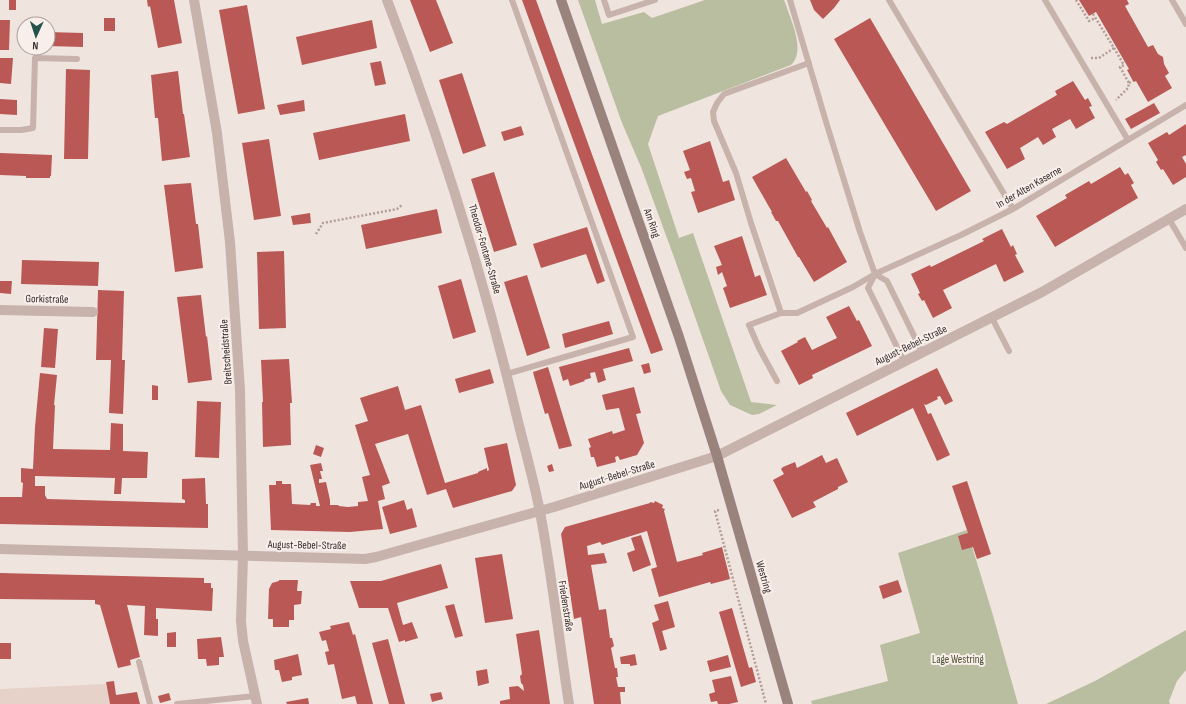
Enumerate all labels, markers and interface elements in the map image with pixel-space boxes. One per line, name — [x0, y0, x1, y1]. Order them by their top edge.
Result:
north arrow — [16, 16, 56, 56]
text: N — [32, 39, 39, 52]
street label: In der Alten Kaserne — [994, 163, 1064, 211]
street label: Theodor-Fontane-Straße — [466, 203, 504, 295]
street label: Am Ring — [641, 206, 663, 240]
street label: Gorkistraße — [25, 292, 69, 306]
street label: Breitscheidstraße — [217, 319, 235, 385]
street label: August-Bebel-Straße — [872, 322, 949, 368]
street label: August-Bebel-Straße — [577, 457, 656, 493]
street label: August-Bebel-Straße — [267, 538, 346, 552]
street label: Westring — [753, 559, 775, 595]
street label: Friedenstraße — [556, 580, 576, 632]
park label: Lage Westring — [932, 653, 985, 666]

